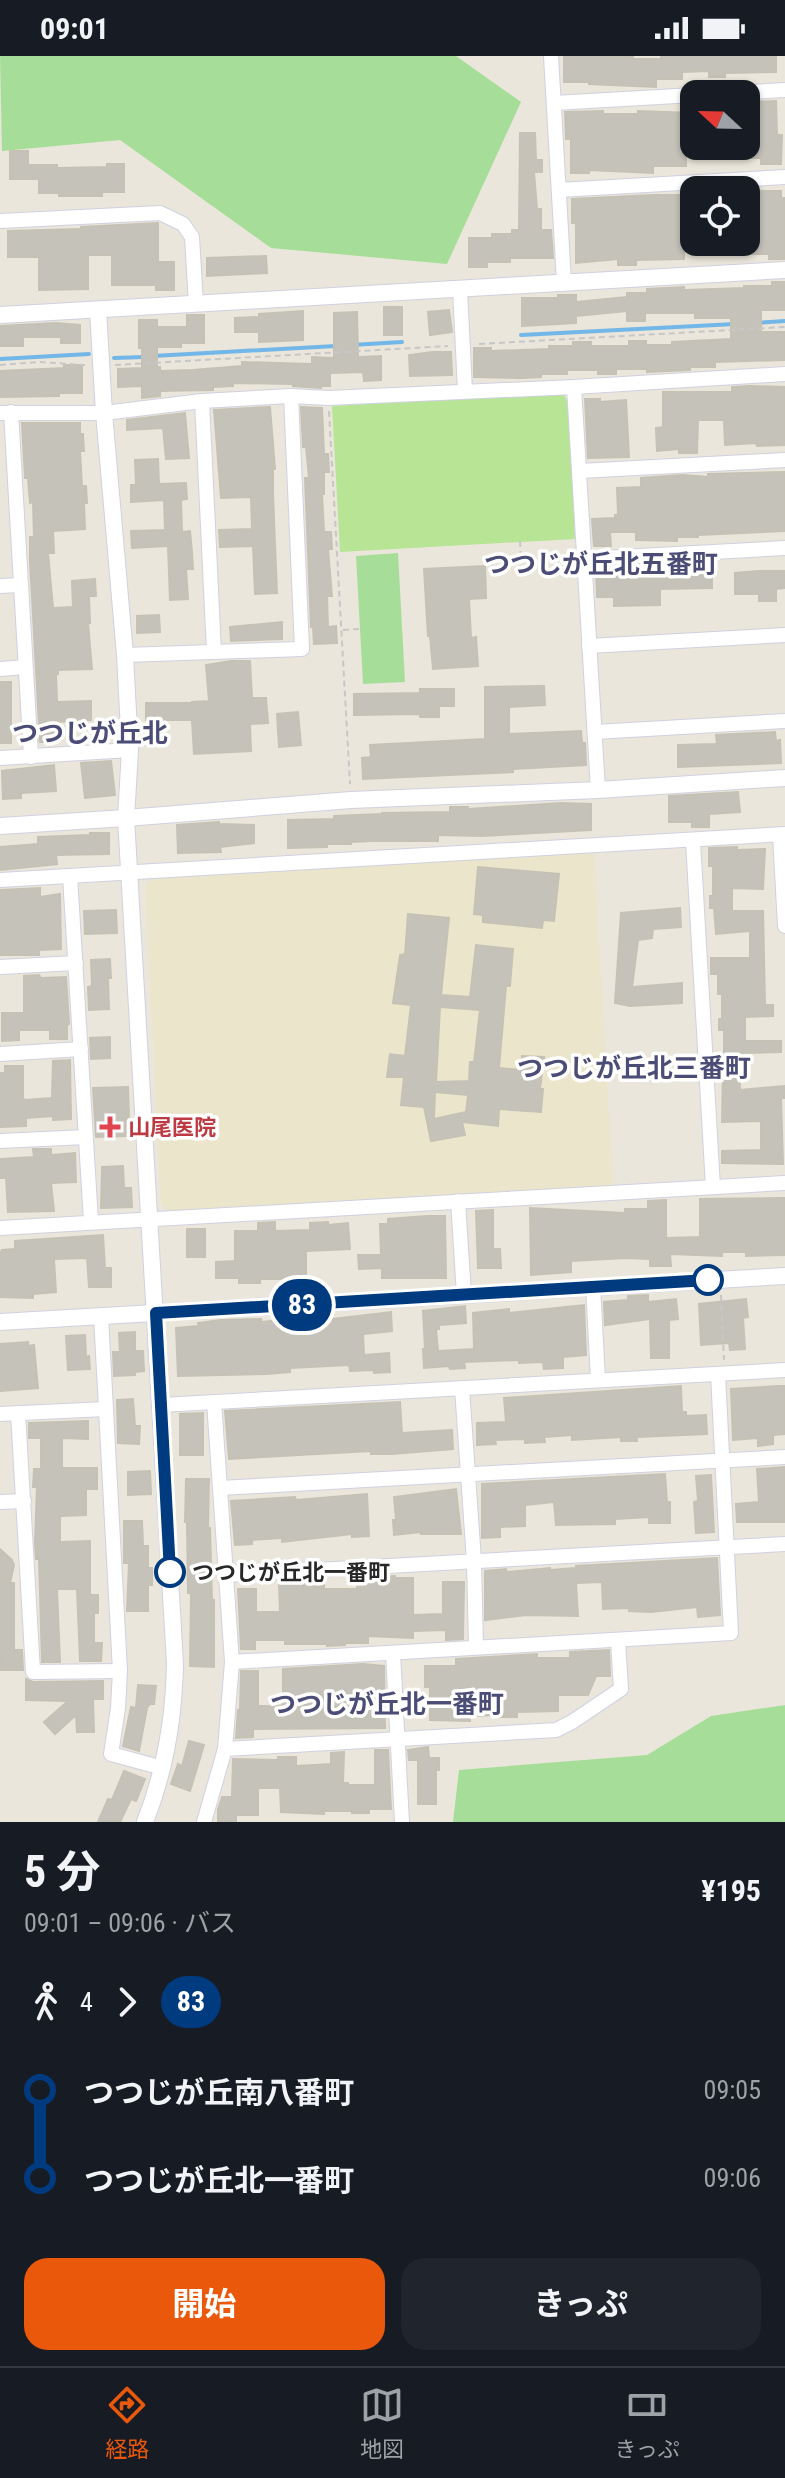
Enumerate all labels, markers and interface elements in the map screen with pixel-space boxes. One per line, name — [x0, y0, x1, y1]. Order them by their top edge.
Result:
text: 09:01 — [40, 11, 109, 46]
north arrow — [680, 80, 760, 160]
map controls — [680, 80, 760, 256]
button: locate — [680, 176, 760, 256]
district label: つつじが丘北五番町 — [484, 549, 718, 579]
district label: つつじが丘北 — [12, 718, 168, 748]
district label: つつじが丘北三番町 — [517, 1053, 751, 1083]
place label: 山尾医院 — [128, 1115, 216, 1140]
marker: 山尾医院 — [99, 1116, 121, 1138]
unlabelled marker — [693, 1265, 723, 1295]
line badge: 83 — [266, 1279, 338, 1331]
text: 83 — [288, 1288, 316, 1321]
marker: つつじが丘北一番町 — [155, 1557, 185, 1587]
place label: つつじが丘北一番町 — [192, 1560, 390, 1585]
district label: つつじが丘北一番町 — [270, 1689, 504, 1719]
text: 5 分 — [24, 1846, 100, 1898]
text: ¥195 — [701, 1873, 761, 1908]
text: 09:01 – 09:06 · バス — [24, 1908, 236, 1938]
icon: walk — [24, 1980, 68, 2024]
icon: forward — [105, 1980, 149, 2024]
text: 83 — [177, 1985, 205, 2018]
text: 4 — [80, 1987, 93, 2017]
text: つつじが丘南八番町 — [84, 2075, 354, 2110]
text: 09:05 — [704, 2075, 761, 2105]
text: つつじが丘北一番町 — [84, 2163, 354, 2198]
text: 09:06 — [704, 2163, 761, 2193]
button: 開始 — [24, 2258, 385, 2350]
button: きっぷ — [401, 2258, 761, 2350]
tab: 経路 — [105, 2383, 149, 2463]
tab: 地図 — [360, 2383, 404, 2463]
tab: きっぷ — [615, 2383, 680, 2463]

